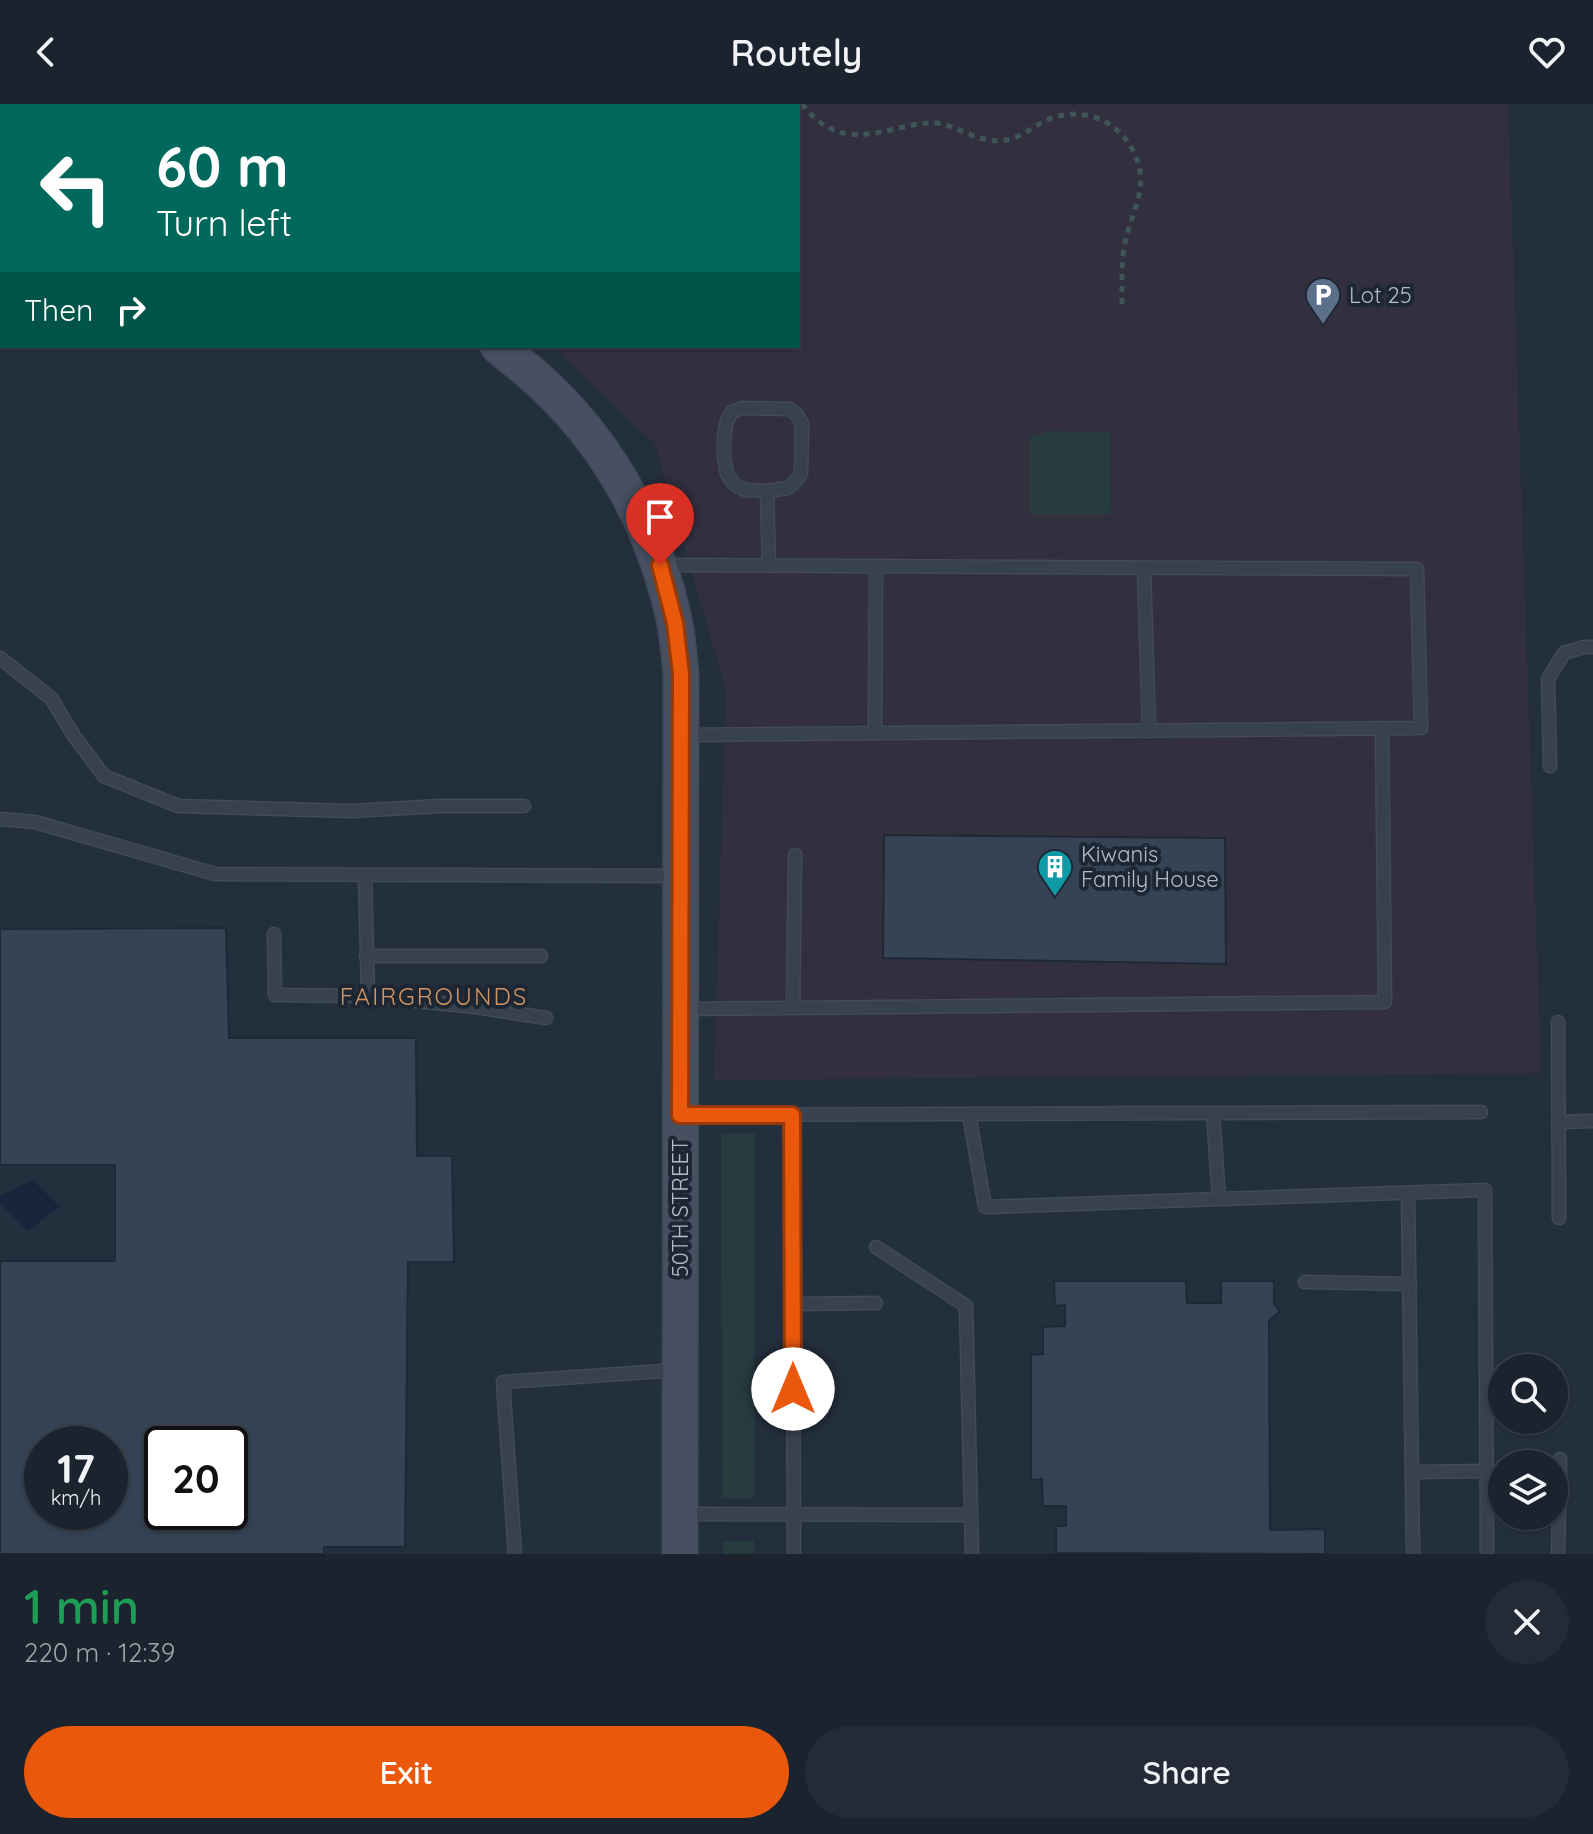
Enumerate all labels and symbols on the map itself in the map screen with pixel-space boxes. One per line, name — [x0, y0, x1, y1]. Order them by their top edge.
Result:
parking icon: Lot 25 — [1304, 276, 1342, 326]
place label: Lot 25 — [1349, 281, 1412, 309]
pin — [626, 483, 694, 565]
place label: Kiwanis Family House — [1081, 840, 1219, 893]
building icon: Kiwanis Family House — [1036, 848, 1074, 898]
district label: FAIRGROUNDS — [340, 981, 528, 1011]
street label: 50TH STREET — [666, 1139, 694, 1277]
position arrow — [751, 1347, 835, 1431]
speed limit sign: 20 — [144, 1426, 248, 1530]

